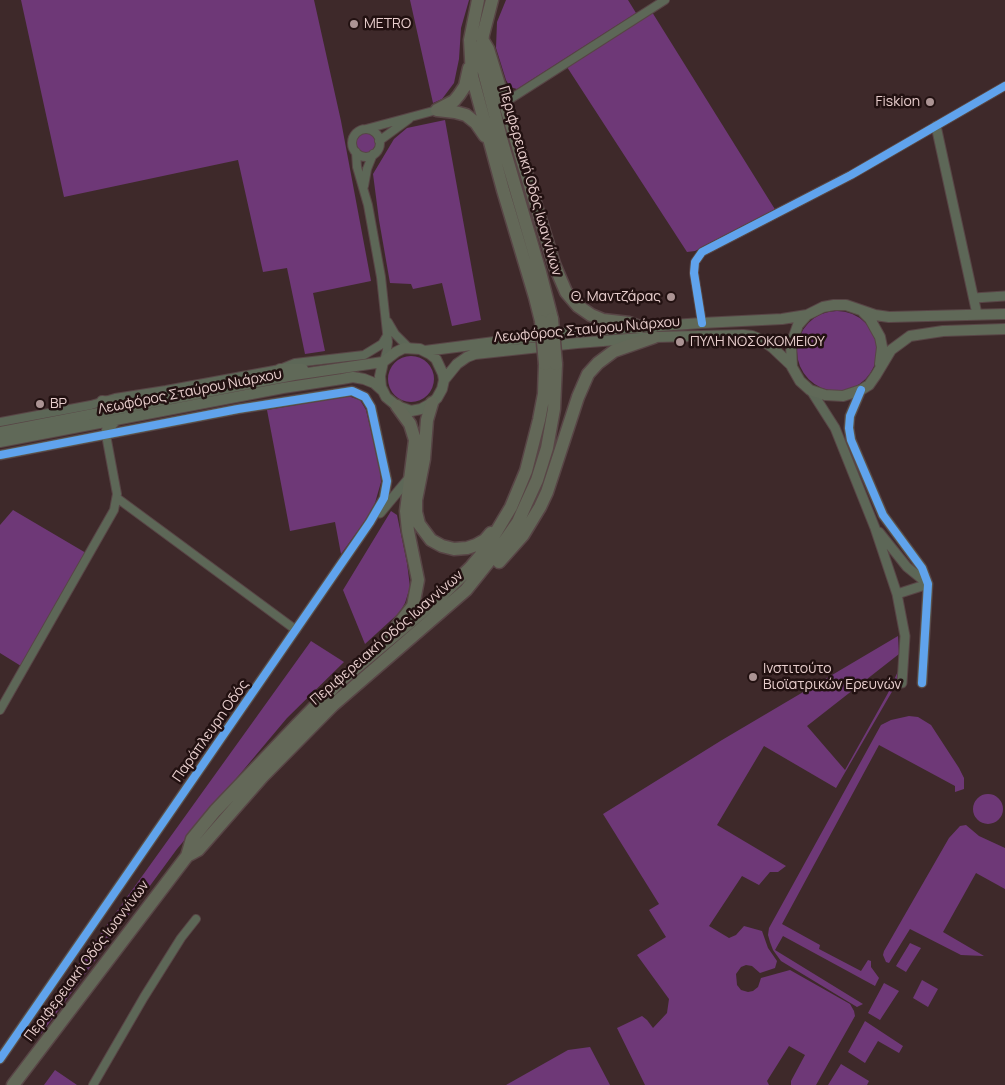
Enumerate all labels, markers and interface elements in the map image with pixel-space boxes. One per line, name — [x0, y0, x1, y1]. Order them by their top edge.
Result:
place label: METRO — [364, 16, 411, 32]
marker: METRO — [348, 18, 360, 30]
street label: Περιφερειακή Οδός Ιωαννίνων — [495, 84, 565, 278]
place label: Fiskion — [876, 94, 920, 110]
marker: Fiskion — [924, 96, 936, 108]
place label: Θ. Μαντζάρας — [571, 289, 661, 305]
marker: Θ. Μαντζάρας — [665, 291, 677, 303]
street label: Λεωφόρος Σταύρου Νιάρχου — [493, 313, 681, 347]
place label: ΠΥΛΗ ΝΟΣΟΚΟΜΕΙΟΥ — [690, 334, 825, 350]
marker: ΠΥΛΗ ΝΟΣΟΚΟΜΕΙΟΥ — [674, 336, 686, 348]
street label: Λεωφόρος Σταύρου Νιάρχου — [97, 366, 283, 418]
place label: BP — [50, 396, 67, 412]
marker: BP — [34, 398, 46, 410]
street label: Περιφερειακή Οδός Ιωαννίνων — [307, 567, 467, 709]
place label: Ινστιτούτο Βιοϊατρικών Ερευνών — [763, 661, 901, 694]
marker: Ινστιτούτο Βιοϊατρικών Ερευνών — [747, 671, 759, 683]
street label: Παράπλευρη Οδός — [169, 677, 253, 785]
street label: Περιφερειακή Οδός Ιωαννίνων — [21, 877, 153, 1045]

